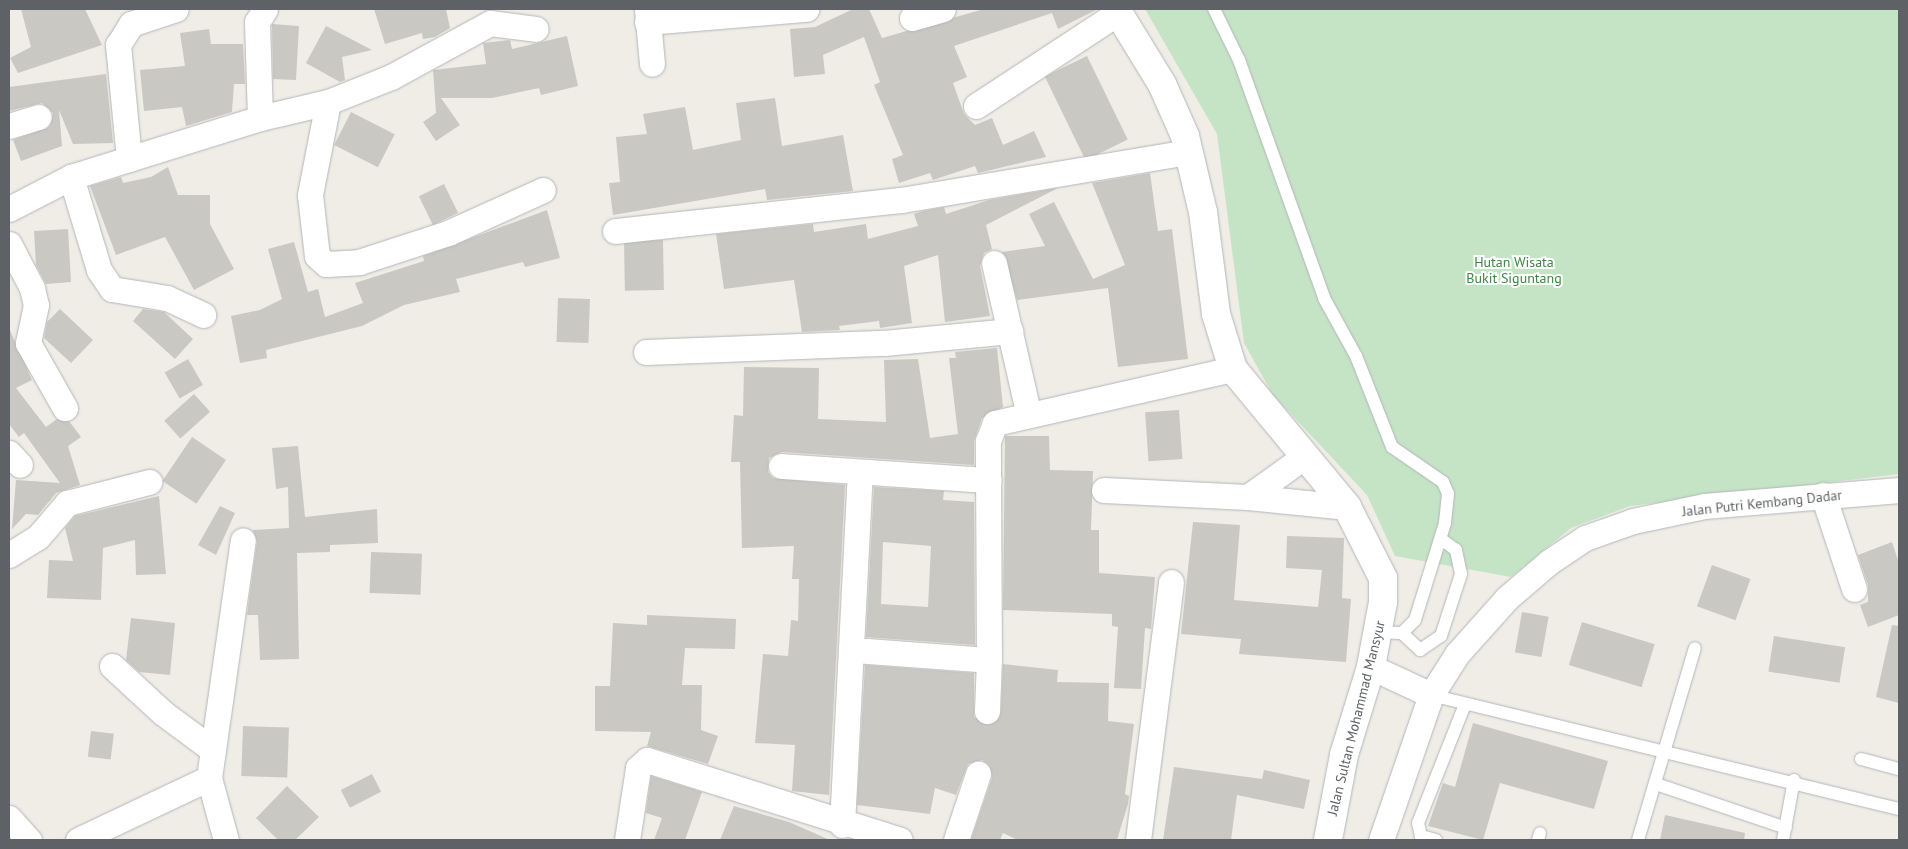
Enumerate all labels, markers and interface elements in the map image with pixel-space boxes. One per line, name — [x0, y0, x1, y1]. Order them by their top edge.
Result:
park label: Hutan Wisata Bukit Siguntang — [1466, 254, 1562, 286]
street label: Jalan Putri Kembang Dadar — [1681, 486, 1843, 520]
street label: Jalan Sultan Mohammad Mansyur — [1324, 619, 1388, 817]

